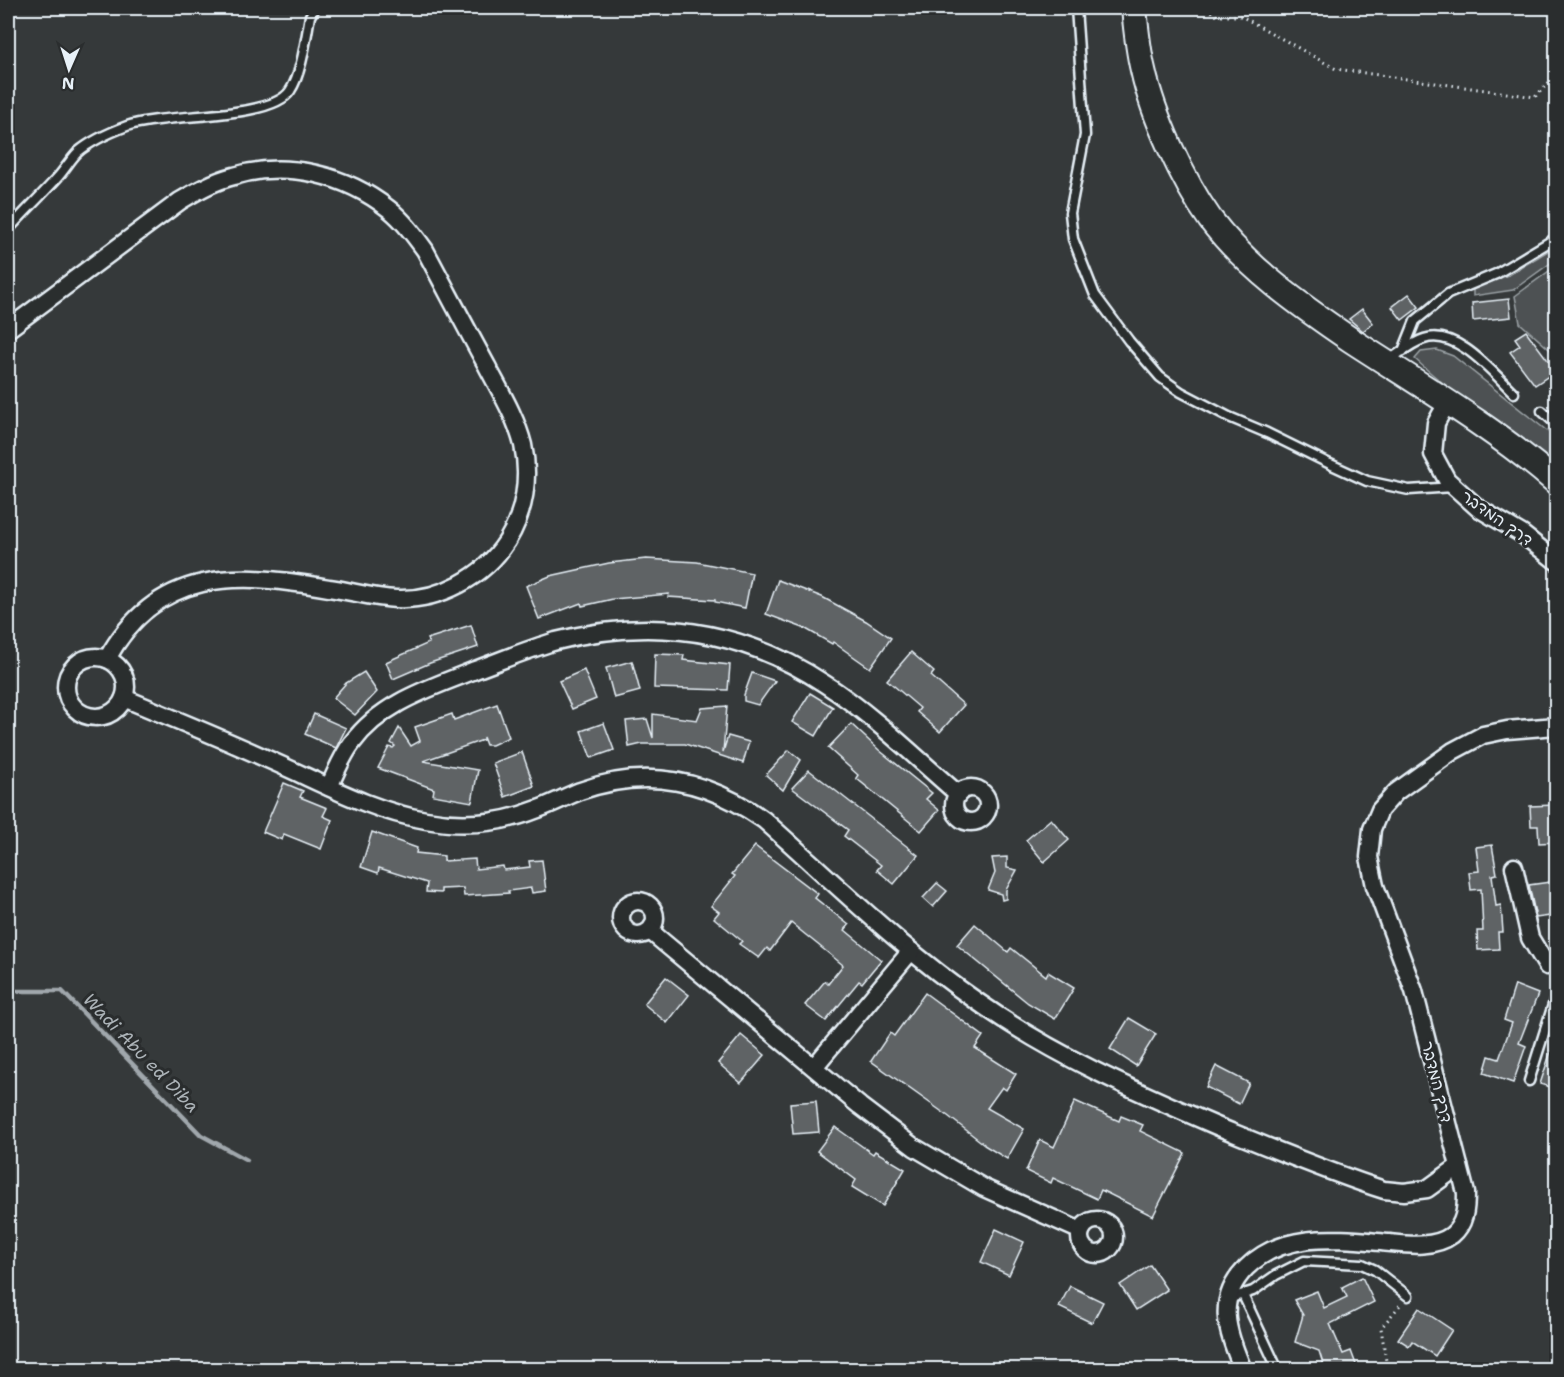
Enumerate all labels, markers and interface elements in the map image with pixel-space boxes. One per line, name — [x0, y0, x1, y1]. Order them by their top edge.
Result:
north arrow — [39, 39, 99, 99]
text: N — [61, 73, 75, 94]
street label: דרך המדבר — [1457, 486, 1537, 550]
water label: Wadi Abu ed Diba — [78, 988, 204, 1118]
street label: דרך המדבר — [1417, 1039, 1457, 1125]

